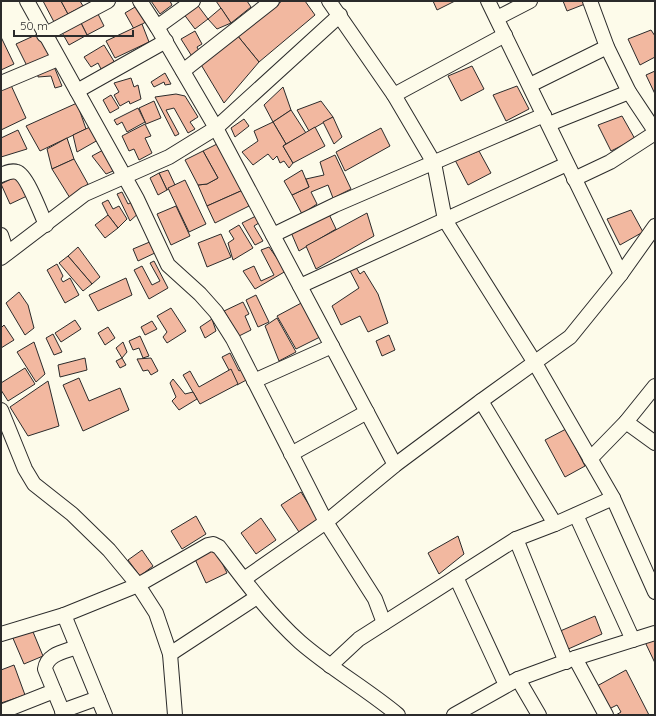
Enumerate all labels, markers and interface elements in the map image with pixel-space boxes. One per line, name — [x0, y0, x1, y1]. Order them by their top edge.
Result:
scale bar — [14, 12, 133, 38]
text: 50 m — [20, 18, 48, 33]

